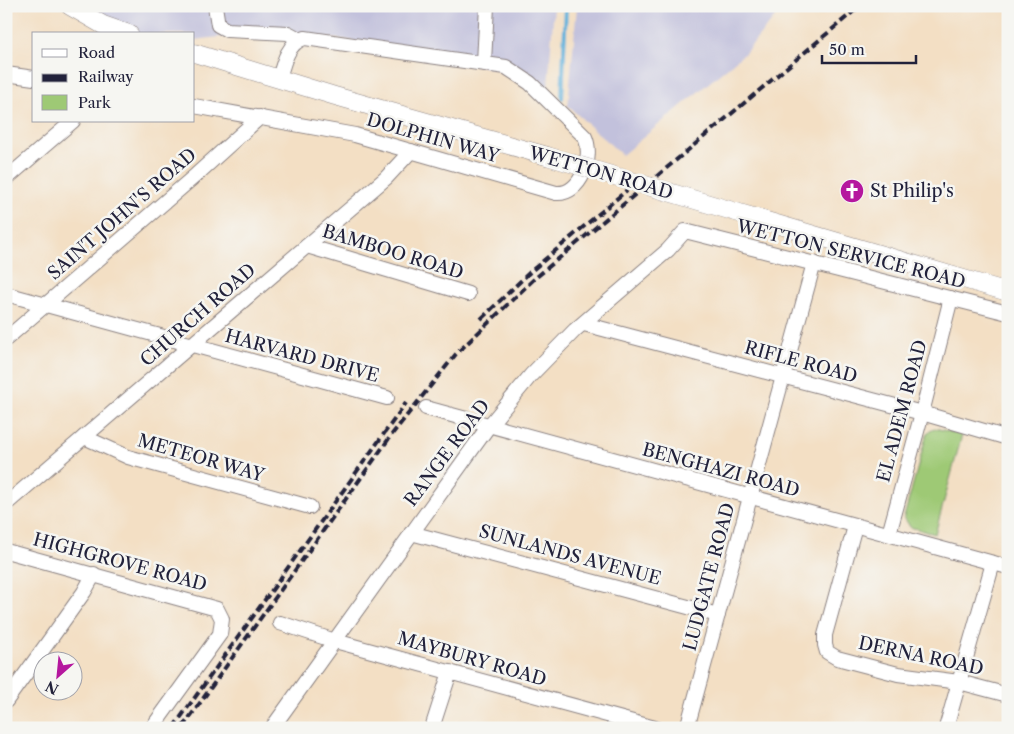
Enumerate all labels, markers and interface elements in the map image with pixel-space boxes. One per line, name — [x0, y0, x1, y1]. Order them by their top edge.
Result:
legend — [32, 32, 195, 122]
scale bar — [822, 32, 915, 64]
text: 50 m — [829, 40, 865, 59]
text: Road — [78, 43, 115, 62]
text: Railway — [78, 67, 134, 86]
text: Park — [78, 93, 112, 112]
street label: DOLPHIN WAY — [364, 109, 503, 168]
street label: WETTON ROAD — [525, 142, 676, 204]
street label: SAINT JOHN'S ROAD — [43, 144, 201, 284]
church icon: St Philip's — [839, 178, 865, 204]
place label: St Philip's — [870, 180, 954, 202]
street label: WETTON SERVICE ROAD — [733, 215, 968, 293]
street label: BAMBOO ROAD — [320, 220, 466, 284]
street label: CHURCH ROAD — [136, 259, 260, 371]
street label: HARVARD DRIVE — [223, 325, 381, 387]
street label: RIFLE ROAD — [742, 336, 860, 388]
street label: EL ADEM ROAD — [872, 338, 932, 484]
street label: RANGE ROAD — [400, 395, 494, 511]
street label: METEOR WAY — [135, 429, 268, 487]
street label: BENGHAZI ROAD — [640, 438, 802, 502]
street label: LUDGATE ROAD — [679, 501, 739, 653]
street label: SUNLANDS AVENUE — [477, 520, 663, 590]
street label: HIGHGROVE ROAD — [31, 528, 209, 596]
street label: MAYBURY ROAD — [395, 627, 549, 691]
street label: DERNA ROAD — [856, 632, 986, 680]
north arrow — [32, 652, 82, 702]
text: N — [43, 677, 62, 698]

